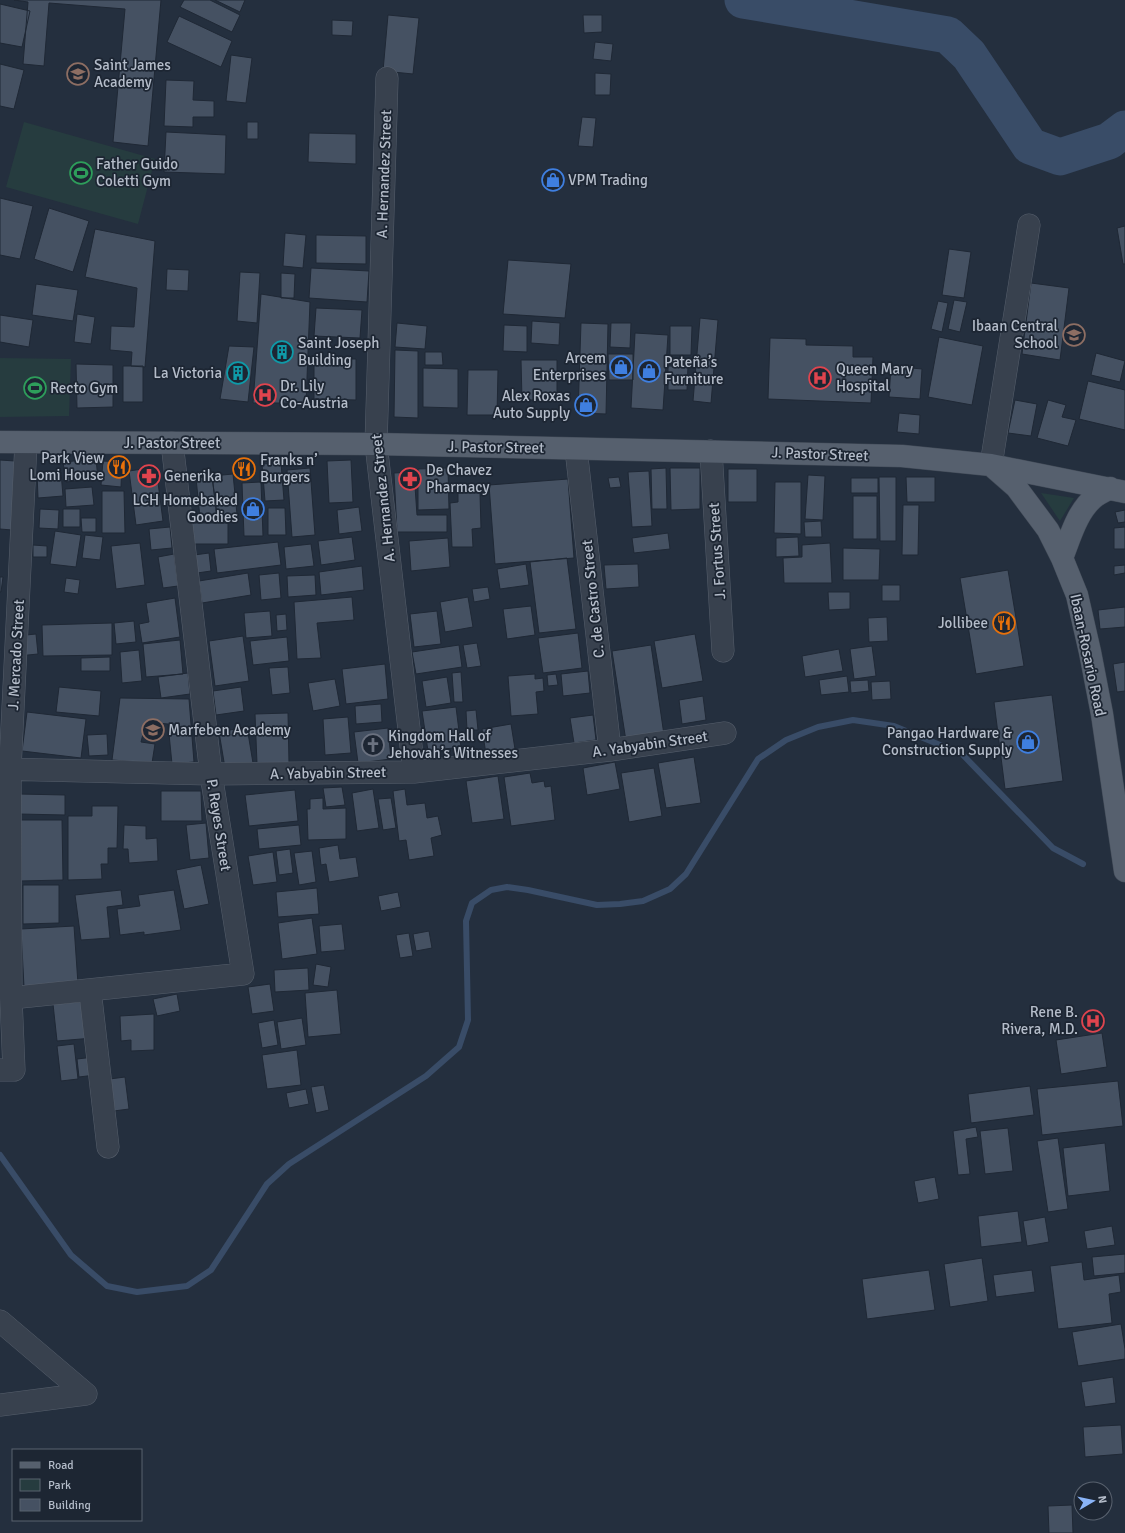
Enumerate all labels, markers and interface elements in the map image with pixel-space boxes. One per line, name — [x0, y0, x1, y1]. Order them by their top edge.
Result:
place label: Saint James Academy — [94, 56, 171, 91]
school or university icon: Saint James Academy — [65, 61, 91, 87]
street label: A. Hernandez Street — [373, 109, 395, 239]
place label: Father Guido Coletti Gym — [96, 155, 178, 190]
sports icon: Father Guido Coletti Gym — [68, 160, 94, 186]
shop icon: VPM Trading — [540, 167, 566, 193]
place label: VPM Trading — [568, 171, 648, 189]
place label: Ibaan Central School — [972, 317, 1058, 352]
school or university icon: Ibaan Central School — [1061, 322, 1087, 348]
place label: Saint Joseph Building — [298, 334, 379, 369]
building icon: Saint Joseph Building — [269, 339, 295, 365]
place label: Arcem Enterprises — [533, 349, 606, 384]
place label: Pateña’s Furniture — [664, 353, 724, 388]
shop icon: Arcem Enterprises — [608, 354, 634, 380]
shop icon: Pateña’s Furniture — [636, 358, 662, 384]
building icon: La Victoria — [225, 360, 251, 386]
place label: Queen Mary Hospital — [836, 360, 913, 395]
place label: La Victoria — [153, 364, 222, 382]
hospital icon: Queen Mary Hospital — [807, 365, 833, 391]
sports icon: Recto Gym — [22, 375, 48, 401]
place label: Dr. Lily Co-Austria — [280, 377, 348, 412]
place label: Recto Gym — [50, 379, 118, 397]
hospital icon: Dr. Lily Co-Austria — [252, 382, 278, 408]
place label: Alex Roxas Auto Supply — [493, 387, 570, 422]
shop icon: Alex Roxas Auto Supply — [573, 392, 599, 418]
street label: A. Hernandez Street — [367, 433, 399, 563]
street label: J. Pastor Street — [124, 434, 220, 452]
street label: J. Pastor Street — [447, 437, 545, 457]
street label: J. Pastor Street — [771, 443, 869, 465]
place label: Park View Lomi House — [29, 449, 104, 484]
place label: Franks n’ Burgers — [260, 451, 318, 486]
restaurant icon: Park View Lomi House — [106, 454, 132, 480]
restaurant icon: Franks n’ Burgers — [231, 456, 257, 482]
place label: De Chavez Pharmacy — [426, 461, 492, 496]
pharmacy icon: Generika — [136, 463, 162, 489]
pharmacy icon: De Chavez Pharmacy — [397, 466, 423, 492]
place label: Generika — [164, 467, 222, 485]
place label: LCH Homebaked Goodies — [133, 491, 238, 526]
shop icon: LCH Homebaked Goodies — [240, 496, 266, 522]
street label: J. Fortus Street — [705, 502, 729, 600]
street label: C. de Castro Street — [578, 539, 608, 659]
street label: Ibaan-Rosario Road — [1066, 592, 1110, 718]
street label: J. Mercado Street — [4, 599, 28, 711]
restaurant icon: Jollibee — [991, 610, 1017, 636]
place label: Jollibee — [938, 614, 988, 632]
school or university icon: Marfeben Academy — [140, 717, 166, 743]
place label: Marfeben Academy — [168, 721, 291, 739]
place label: Pangao Hardware & Construction Supply — [882, 724, 1013, 759]
place label: Kingdom Hall of Jehovah’s Witnesses — [388, 727, 519, 762]
street label: A. Yabyabin Street — [591, 727, 709, 761]
shop icon: Pangao Hardware & Construction Supply — [1015, 729, 1041, 755]
church icon: Kingdom Hall of Jehovah’s Witnesses — [360, 732, 386, 758]
street label: A. Yabyabin Street — [270, 763, 386, 783]
street label: P. Reyes Street — [203, 778, 235, 872]
place label: Rene B. Rivera, M.D. — [1001, 1003, 1078, 1038]
hospital icon: Rene B. Rivera, M.D. — [1080, 1008, 1106, 1034]
legend — [12, 1449, 142, 1521]
text: Road — [48, 1458, 74, 1473]
text: Park — [48, 1478, 71, 1493]
north arrow — [1073, 1481, 1113, 1521]
text: N — [1095, 1495, 1109, 1504]
text: Building — [48, 1498, 91, 1513]

